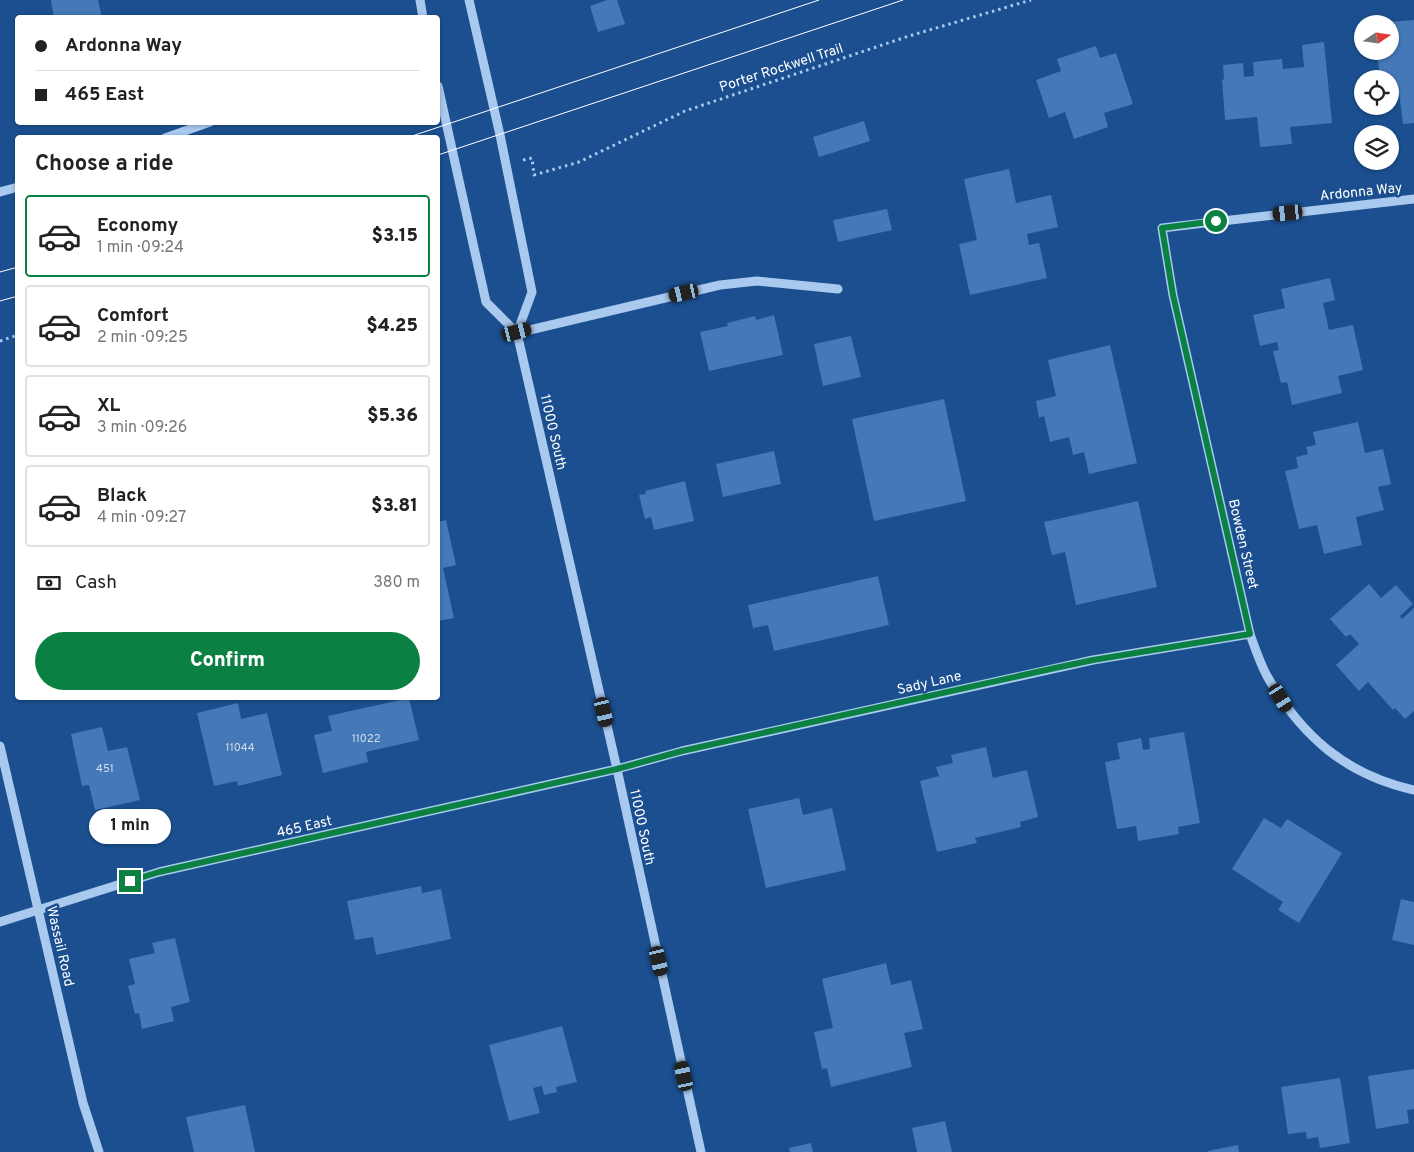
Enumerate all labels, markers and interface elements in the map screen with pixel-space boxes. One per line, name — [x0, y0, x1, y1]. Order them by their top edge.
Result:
north arrow — [1354, 15, 1399, 60]
map controls — [1354, 15, 1399, 170]
text: Ardonna Way — [65, 34, 182, 58]
street label: Porter Rockwell Trail — [717, 40, 846, 96]
button: locate — [1354, 70, 1399, 115]
text: 465 East — [65, 83, 144, 107]
button: layers — [1354, 125, 1399, 170]
text: Choose a ride — [35, 151, 173, 178]
street label: Ardonna Way — [1319, 180, 1403, 205]
car — [1272, 204, 1303, 222]
route start — [1205, 210, 1227, 232]
icon: car — [37, 214, 82, 259]
text: Economy — [97, 214, 178, 238]
text: $3.15 — [372, 224, 418, 248]
text: 1 min · 09:24 — [97, 238, 184, 258]
car — [667, 282, 700, 304]
icon: car — [37, 304, 82, 349]
text: Comfort — [97, 304, 169, 328]
text: $4.25 — [366, 314, 418, 338]
car — [500, 321, 533, 343]
text: 2 min · 09:25 — [97, 328, 188, 348]
street label: 11000 South — [536, 393, 570, 472]
icon: car — [37, 394, 82, 439]
text: XL — [97, 394, 120, 418]
text: $5.36 — [367, 404, 418, 428]
text: 3 min · 09:26 — [97, 418, 187, 438]
icon: car — [37, 484, 82, 529]
text: Black — [97, 484, 147, 508]
text: $3.81 — [371, 494, 418, 518]
street label: Bowden Street — [1224, 498, 1261, 591]
text: 4 min · 09:27 — [97, 508, 186, 528]
icon: cash — [35, 569, 63, 597]
text: Cash — [75, 571, 117, 595]
text: 380 m — [373, 573, 420, 593]
button: Confirm — [35, 632, 420, 690]
street label: Sady Lane — [895, 668, 963, 699]
car — [1266, 681, 1295, 715]
car — [593, 696, 614, 728]
house number: 11022 — [352, 732, 380, 746]
house number: 11044 — [226, 741, 255, 755]
house number: 451 — [96, 762, 114, 776]
street label: 11000 South — [625, 788, 658, 867]
callout: 1 min — [89, 808, 171, 844]
street label: 465 East — [275, 813, 334, 842]
text: 1 min — [110, 816, 150, 836]
route end — [119, 870, 141, 892]
street label: Wassail Road — [42, 904, 77, 988]
car — [648, 945, 669, 977]
car — [673, 1060, 694, 1092]

